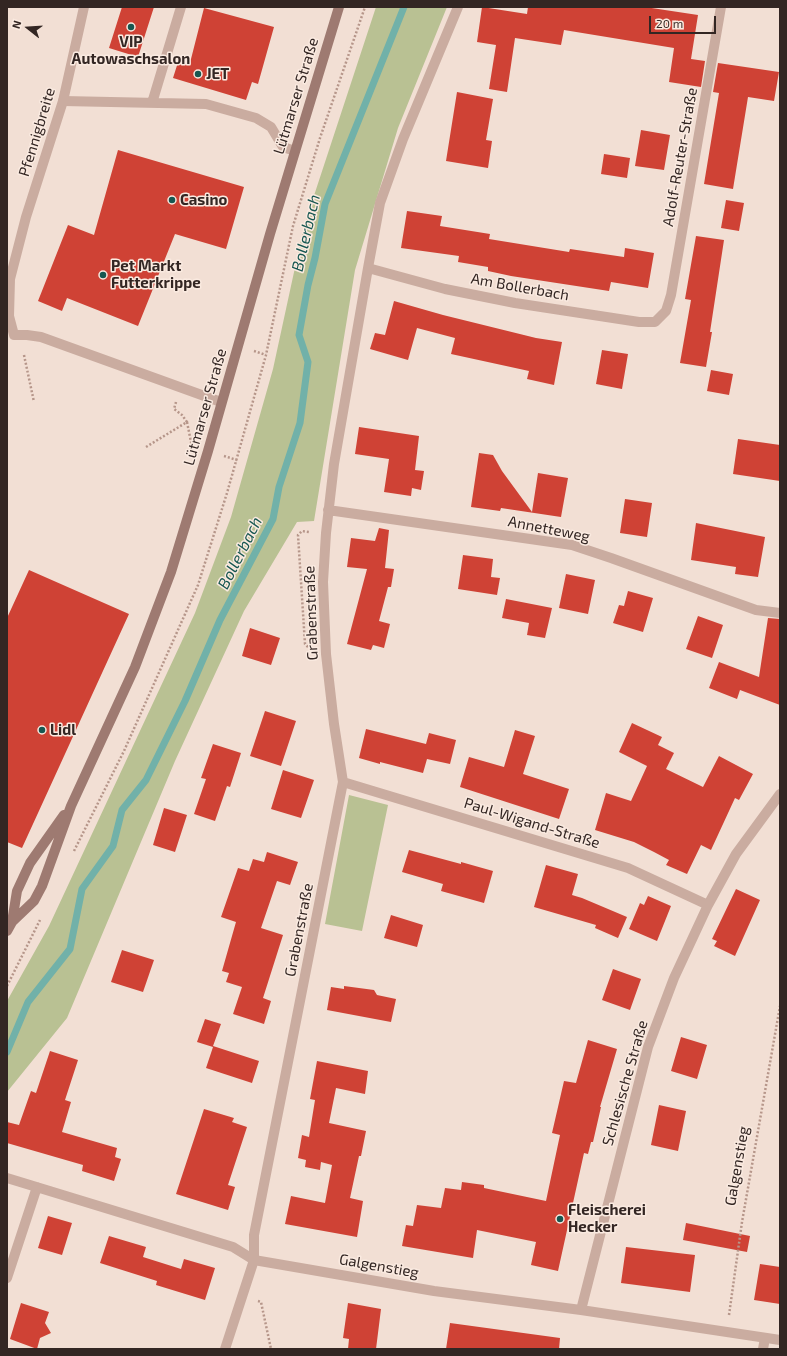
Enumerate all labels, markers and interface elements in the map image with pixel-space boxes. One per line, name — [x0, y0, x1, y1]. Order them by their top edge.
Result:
north arrow — [8, 8, 48, 48]
scale bar — [651, 8, 718, 34]
text: 20 m — [656, 16, 683, 30]
text: N — [9, 19, 23, 30]
marker: VIP Autowaschsalon — [126, 22, 136, 32]
place label: VIP Autowaschsalon — [72, 33, 190, 68]
street label: Lütmarser Straße — [270, 36, 322, 156]
place label: JET — [206, 65, 229, 83]
marker: JET — [193, 69, 203, 79]
street label: Pfennigbreite — [15, 85, 59, 179]
street label: Adolf-Reuter-Straße — [659, 86, 701, 228]
place label: Casino — [180, 191, 227, 209]
water label: Bollerbach — [288, 193, 324, 273]
marker: Casino — [167, 195, 177, 205]
place label: Pet Markt Futterkrippe — [111, 257, 201, 292]
marker: Pet Markt Futterkrippe — [98, 270, 108, 280]
street label: Am Bollerbach — [469, 270, 571, 304]
street label: Lütmarser Straße — [180, 346, 230, 468]
street label: Annetteweg — [507, 512, 591, 546]
water label: Bollerbach — [214, 514, 266, 592]
street label: Grabenstraße — [300, 565, 322, 661]
place label: Lidl — [50, 721, 76, 739]
marker: Lidl — [37, 725, 47, 735]
street label: Paul-Wigand-Straße — [462, 794, 602, 852]
street label: Grabenstraße — [281, 882, 317, 978]
street label: Schlesische Straße — [598, 1018, 652, 1148]
street label: Galgenstieg — [721, 1125, 753, 1207]
place label: Fleischerei Hecker — [568, 1201, 646, 1236]
marker: Fleischerei Hecker — [555, 1214, 565, 1224]
street label: Galgenstieg — [338, 1250, 420, 1282]

